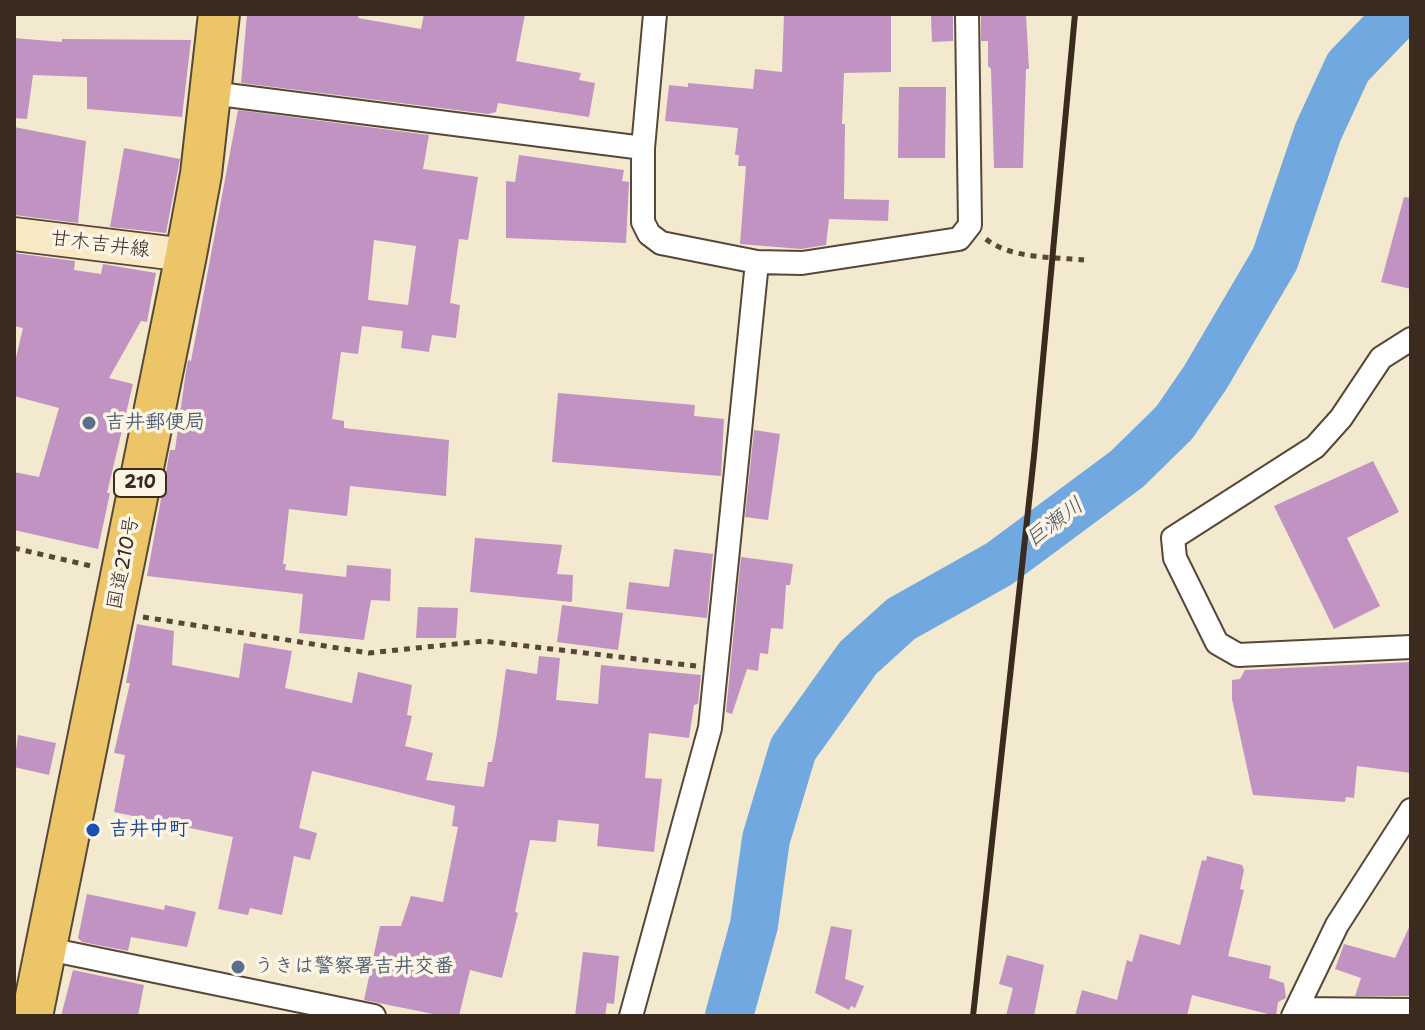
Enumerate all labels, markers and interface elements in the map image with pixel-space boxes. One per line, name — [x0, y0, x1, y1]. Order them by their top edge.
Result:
street label: 甘木吉井線 — [49, 227, 151, 263]
place label: 吉井郵便局 — [105, 411, 205, 435]
marker: 吉井郵便局 — [80, 414, 98, 432]
road number: 210 — [114, 469, 166, 497]
water label: 巨瀬川 — [1021, 493, 1089, 553]
street label: 国道210号 — [103, 514, 145, 612]
place label: 吉井中町 — [109, 818, 189, 842]
marker: 吉井中町 — [84, 821, 102, 839]
place label: うきは警察署吉井交番 — [254, 955, 454, 979]
marker: うきは警察署吉井交番 — [229, 958, 247, 976]

